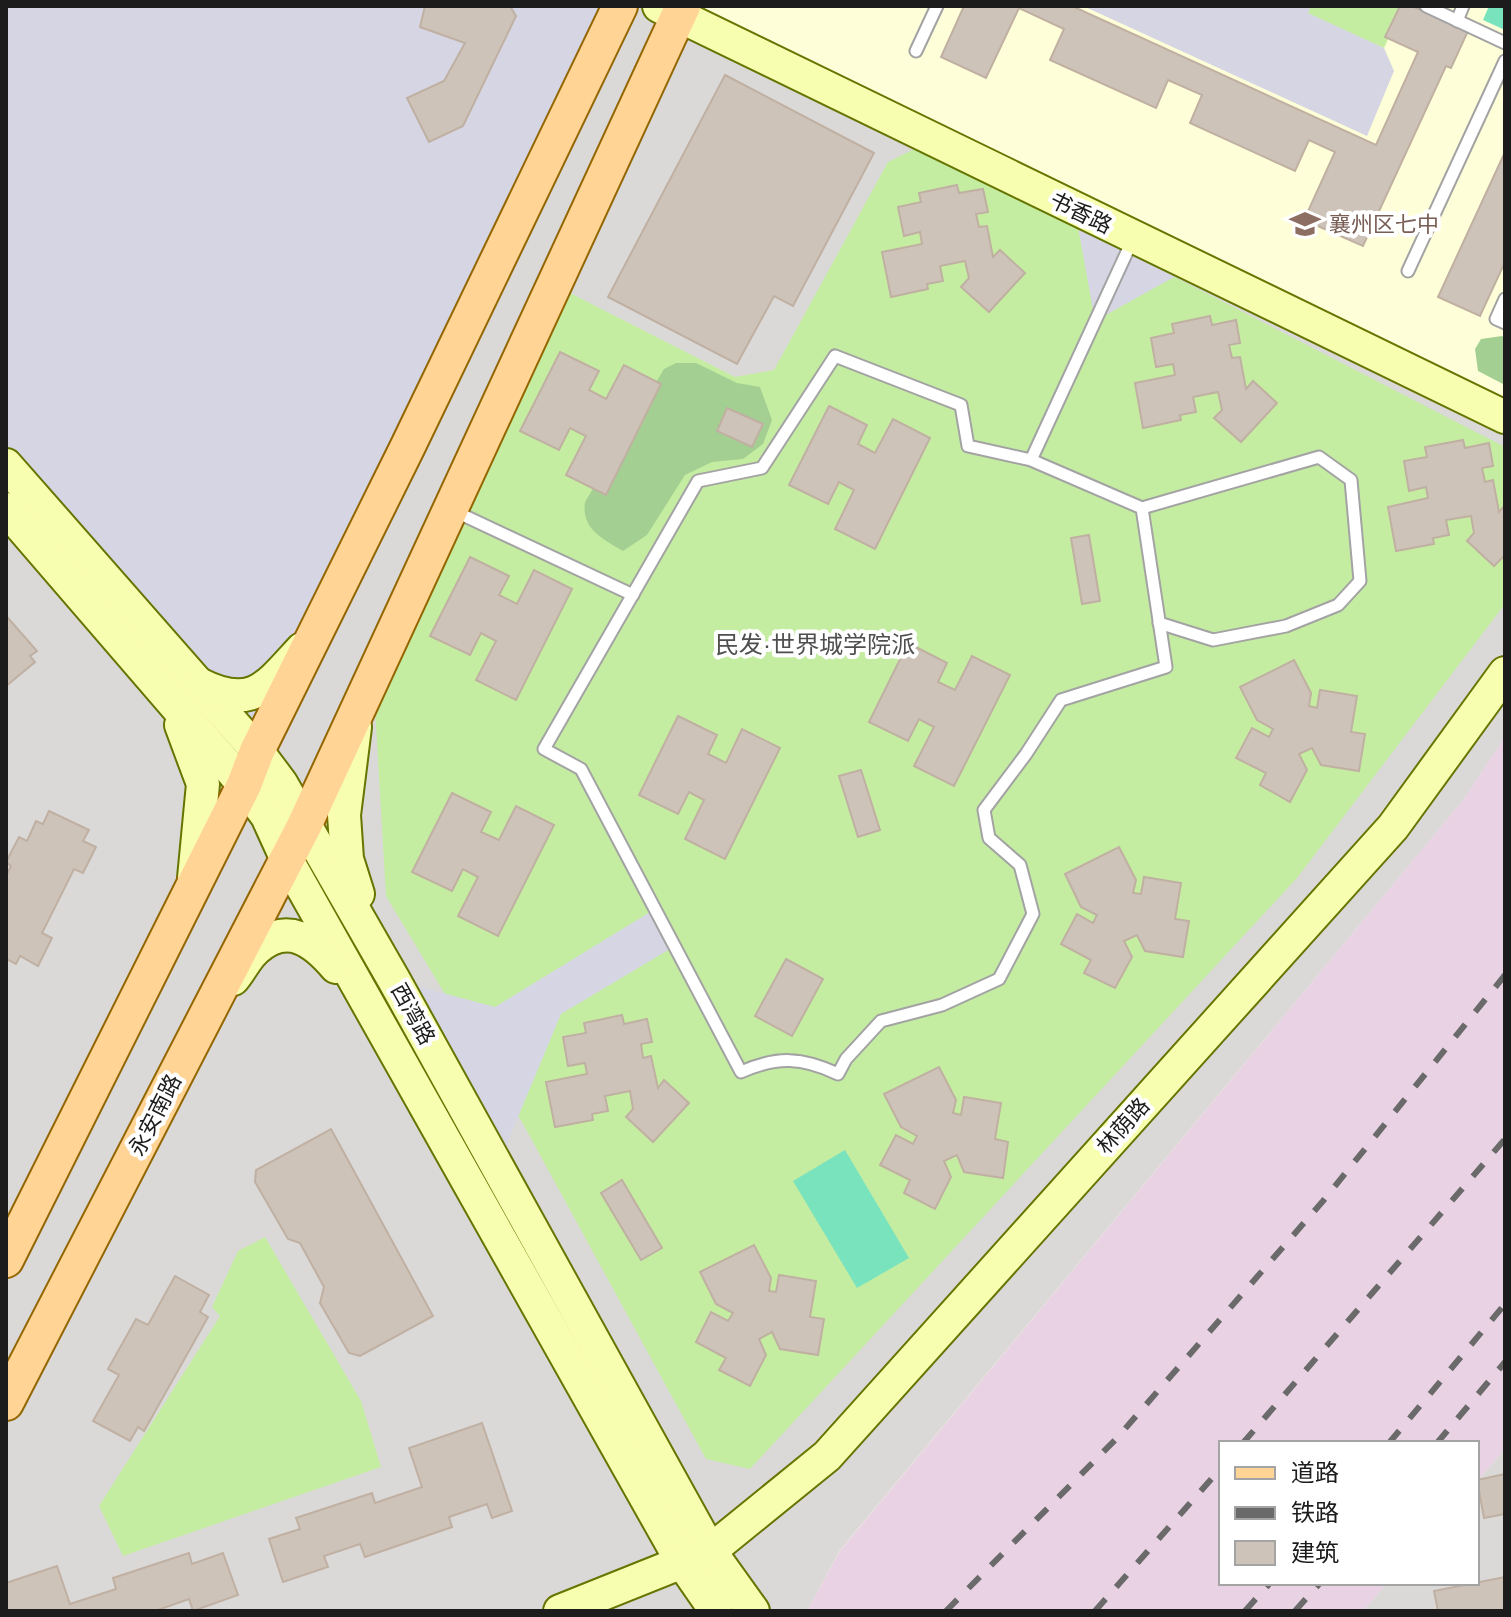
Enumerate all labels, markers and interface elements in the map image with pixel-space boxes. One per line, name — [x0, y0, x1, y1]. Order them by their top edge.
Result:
street label: 书香路 — [1046, 187, 1116, 239]
school or university icon: 襄州区七中 — [1288, 207, 1322, 241]
place label: 襄州区七中 — [1329, 212, 1439, 237]
district label: 民发·世界城学院派 — [715, 631, 915, 658]
street label: 西湾路 — [386, 979, 440, 1049]
street label: 永安南路 — [124, 1070, 186, 1160]
street label: 林荫路 — [1092, 1093, 1154, 1159]
legend — [1219, 1441, 1479, 1585]
text: 道路 — [1291, 1459, 1339, 1486]
text: 铁路 — [1291, 1499, 1339, 1526]
text: 建筑 — [1291, 1539, 1339, 1566]

